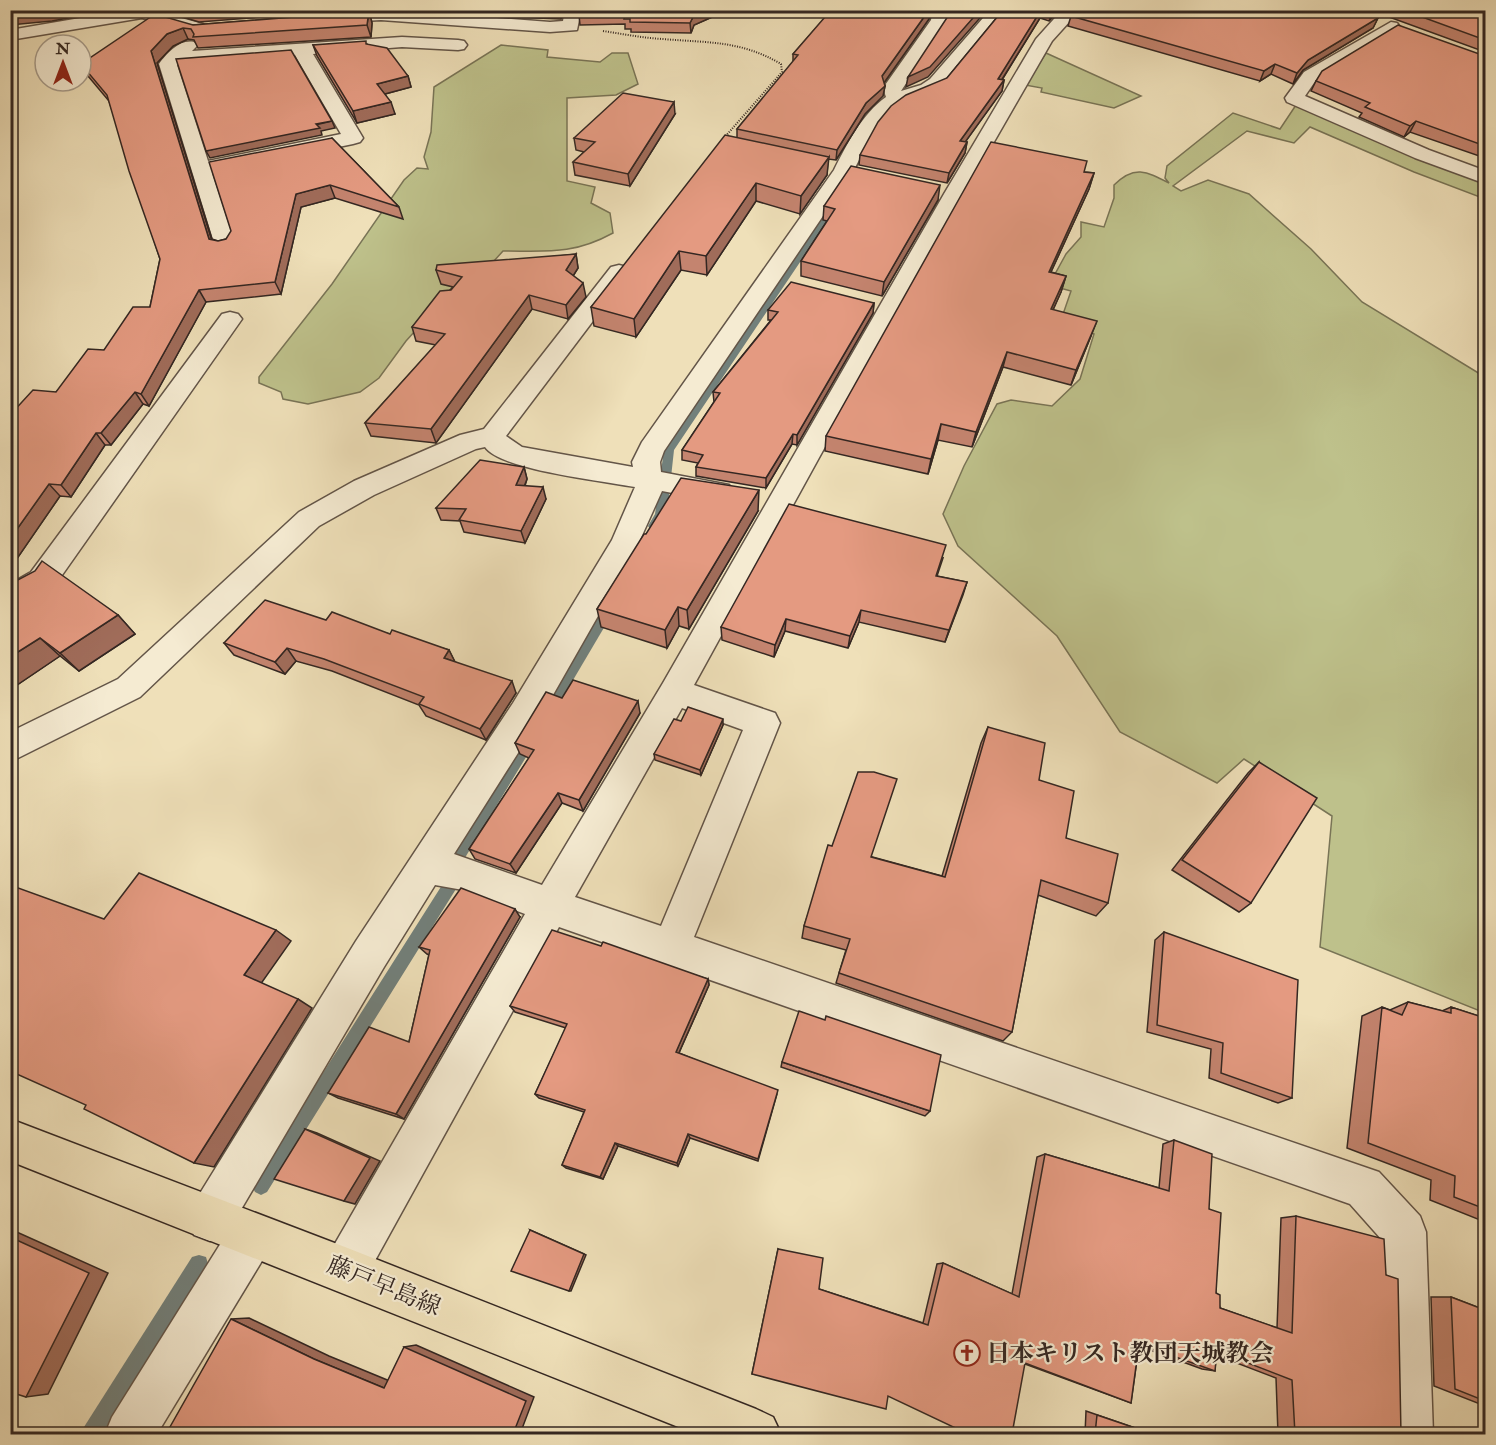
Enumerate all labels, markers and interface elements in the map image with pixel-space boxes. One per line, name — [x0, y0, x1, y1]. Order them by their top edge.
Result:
north arrow — [33, 33, 93, 93]
text: N — [55, 39, 71, 59]
street label: 藤戸早島線 — [323, 1249, 445, 1323]
church icon: 日本キリスト教団天城教会 — [952, 1338, 982, 1368]
place label: 日本キリスト教団天城教会 — [986, 1338, 1274, 1369]

